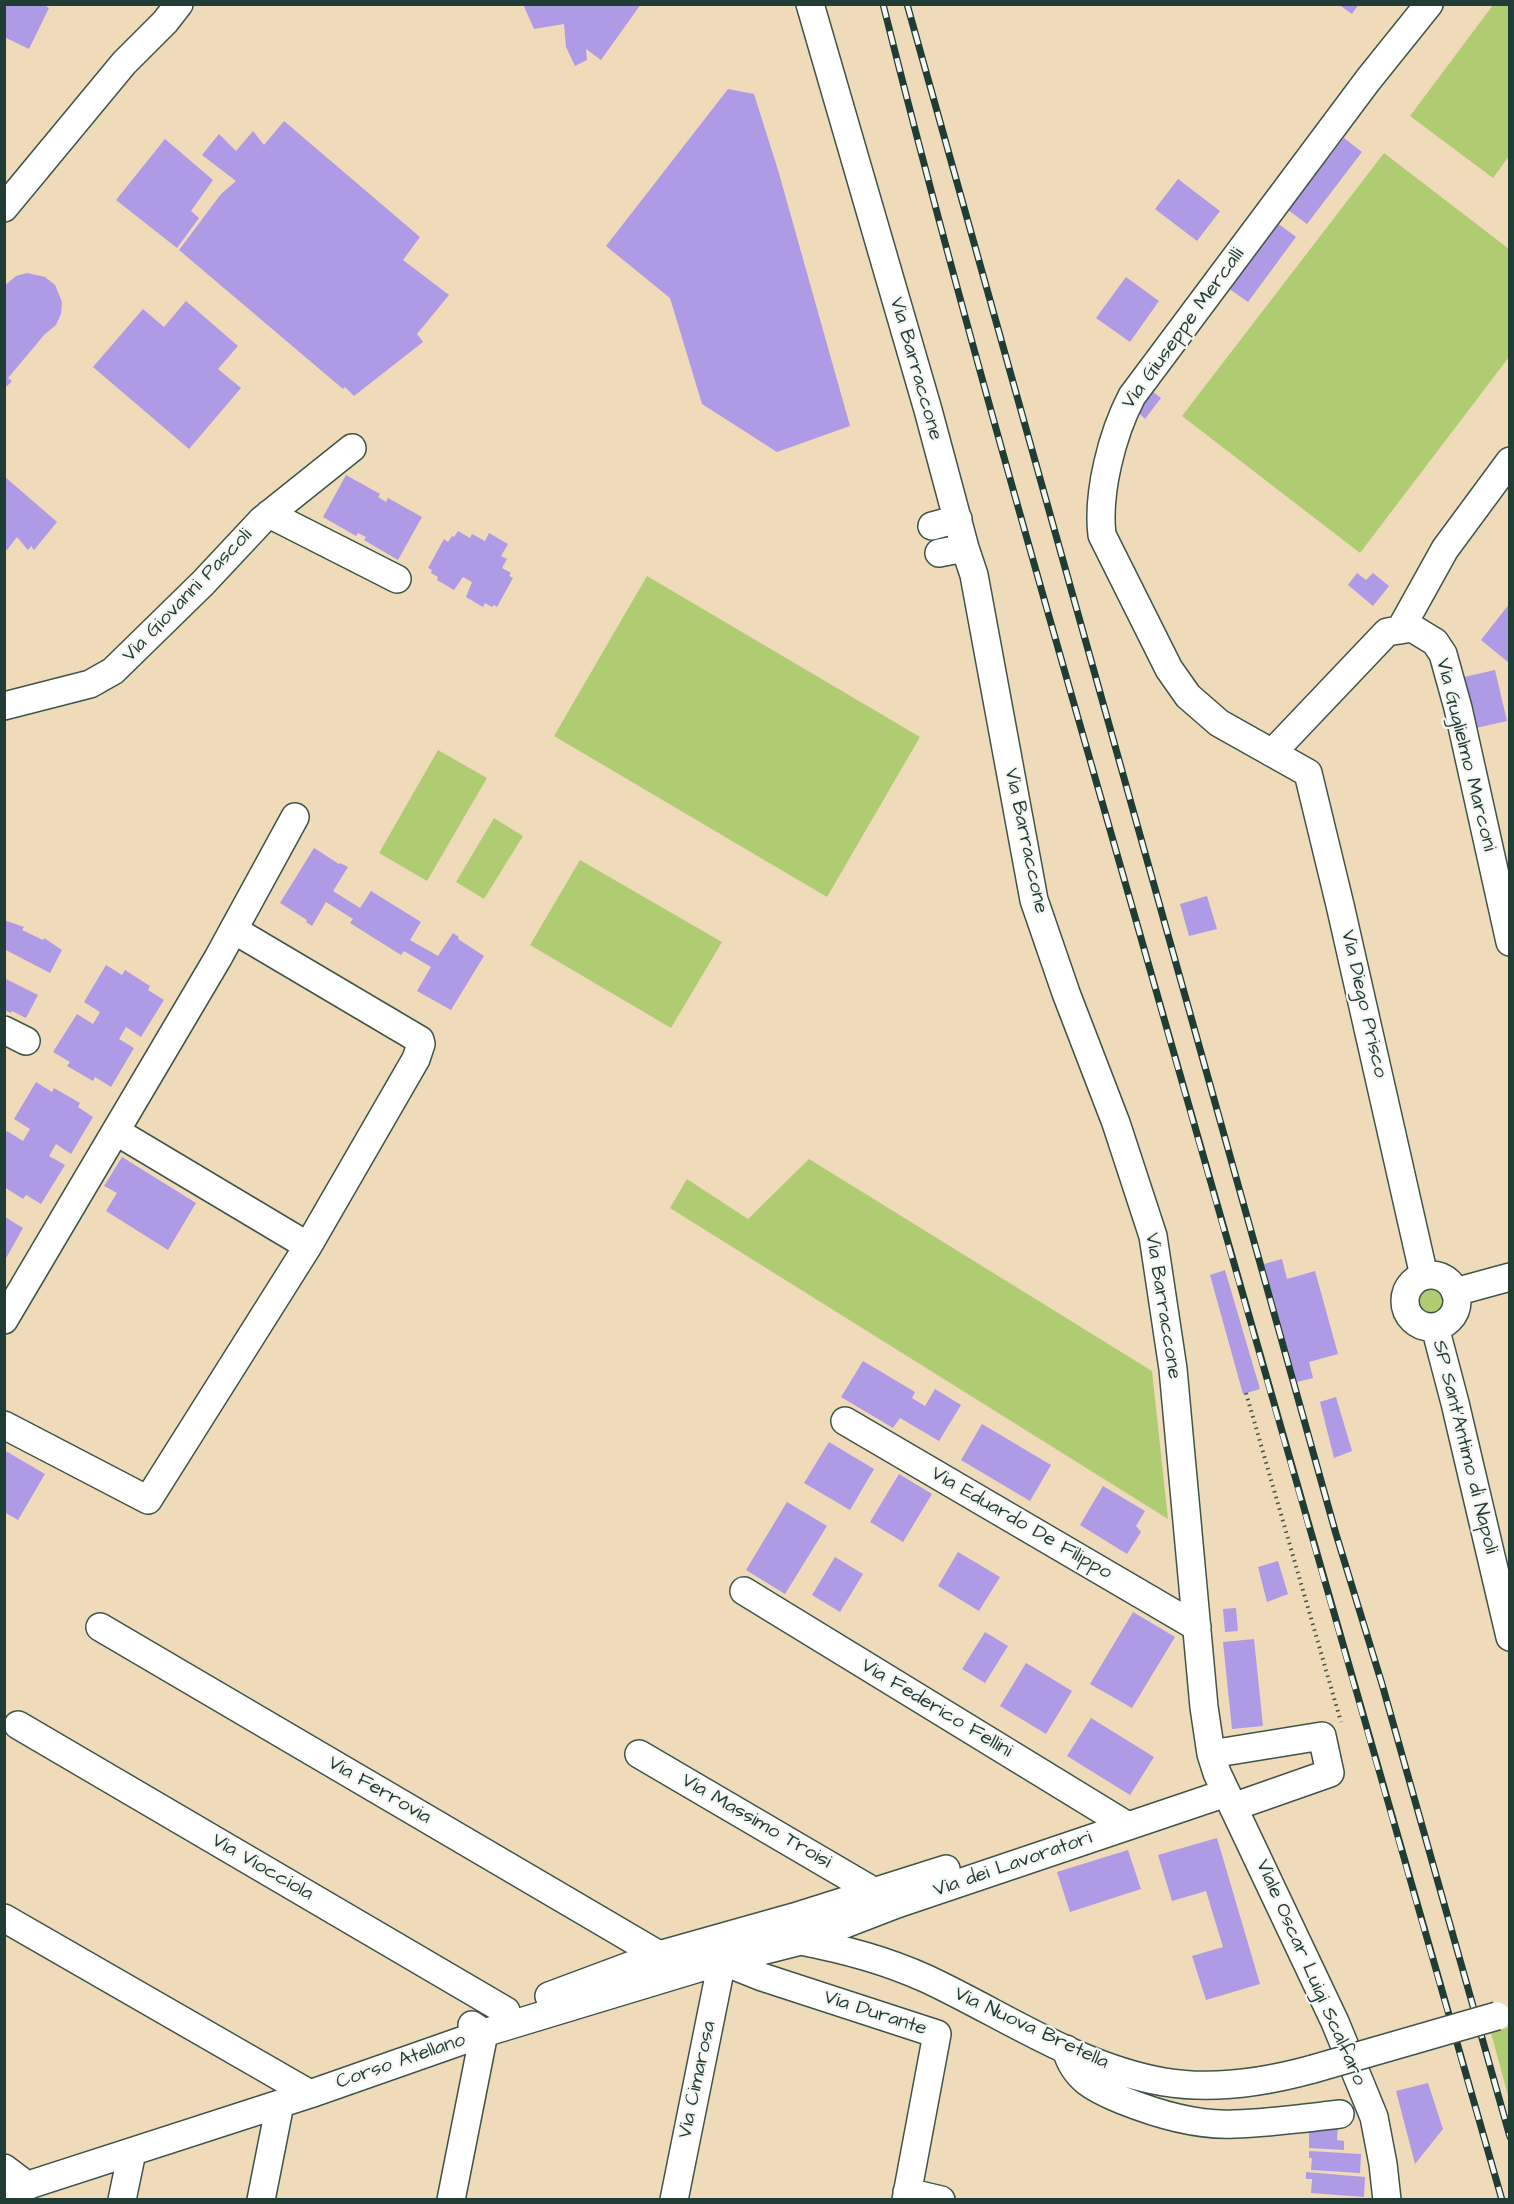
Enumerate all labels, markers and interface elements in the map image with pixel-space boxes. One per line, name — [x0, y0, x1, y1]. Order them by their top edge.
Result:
street label: Via Giuseppe Mercalli — [1117, 244, 1251, 414]
street label: Via Barraccone — [883, 295, 947, 443]
street label: Via Giovanni Pascoli — [118, 524, 258, 668]
street label: Via Guglielmo Marconi — [1429, 656, 1501, 854]
street label: Via Barraccone — [998, 766, 1052, 916]
street label: Via Diego Prisco — [1334, 928, 1392, 1080]
street label: Via Barraccone — [1139, 1231, 1185, 1381]
street label: SP Sant'Antimo di Napoli — [1426, 1338, 1502, 1556]
street label: Via Eduardo De Filippo — [926, 1462, 1116, 1586]
street label: Via Federico Fellini — [856, 1654, 1016, 1764]
street label: Via Ferrovia — [323, 1752, 435, 1830]
street label: Via Massimo Troisi — [677, 1769, 835, 1875]
street label: Via dei Lavoratori — [931, 1827, 1095, 1903]
street label: Via Viocciola — [207, 1829, 317, 1907]
street label: Viale Oscar Luigi Scalfaro — [1249, 1856, 1371, 2090]
street label: Via Nuova Bretella — [950, 1983, 1112, 2075]
street label: Via Durante — [820, 1986, 930, 2042]
street label: Via Cimarosa — [674, 2019, 722, 2141]
street label: Corso Atellano — [333, 2029, 469, 2095]

